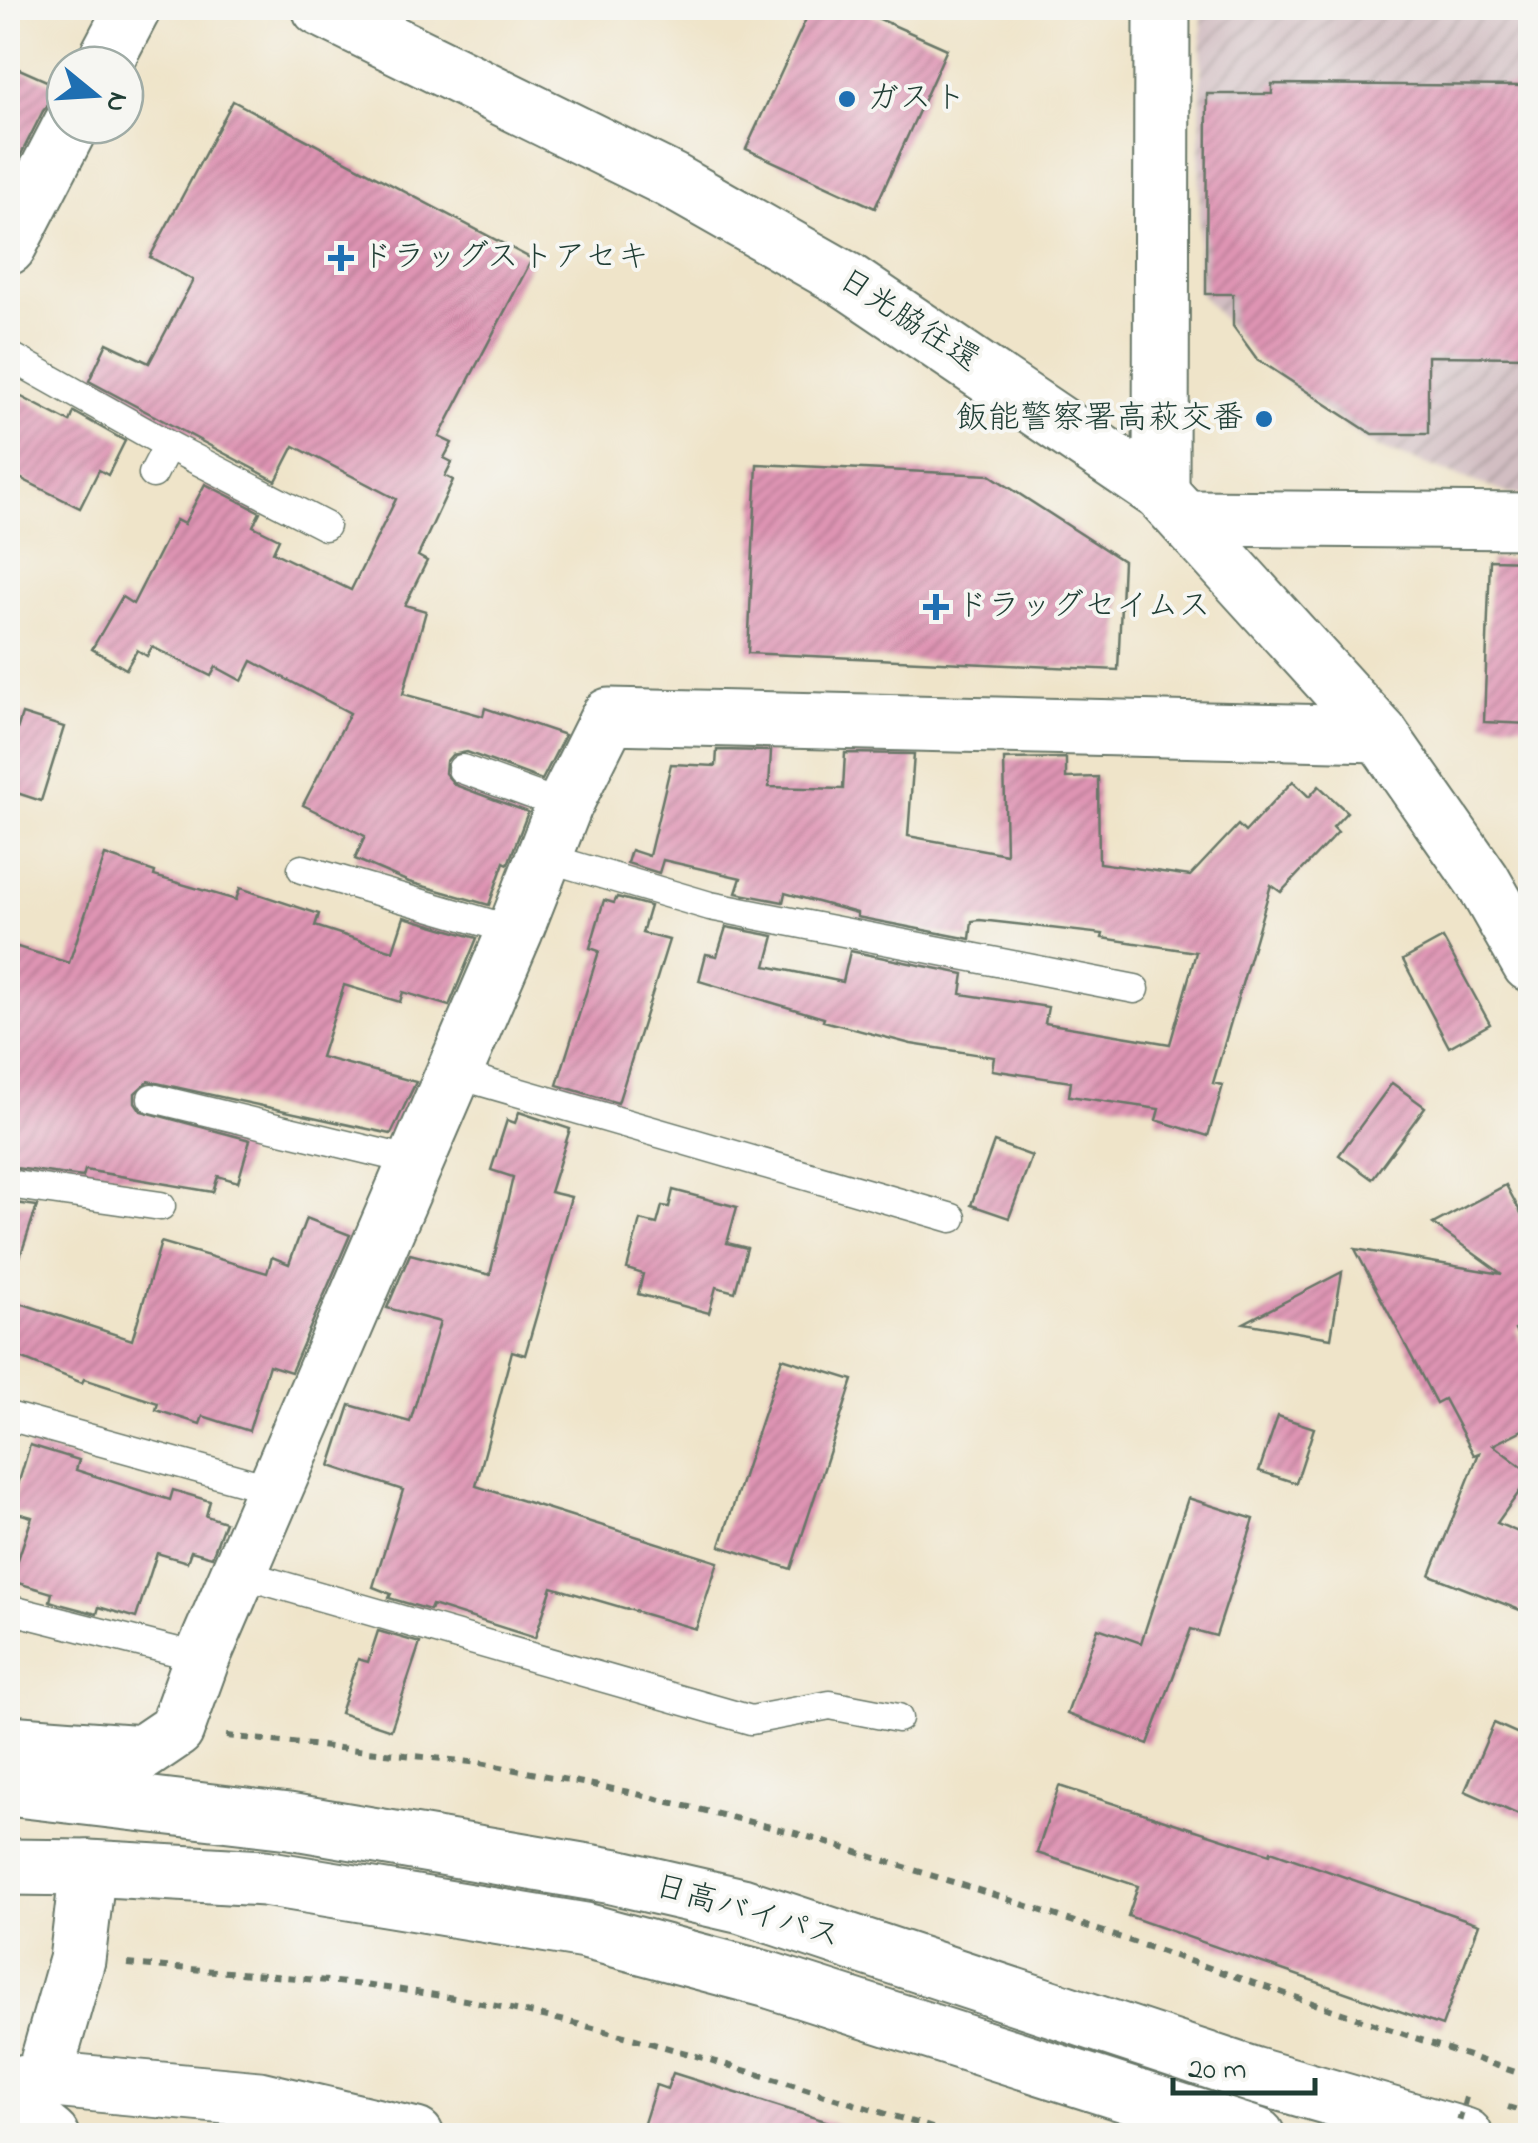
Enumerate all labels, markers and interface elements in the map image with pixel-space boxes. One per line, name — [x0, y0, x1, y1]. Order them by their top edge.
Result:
north arrow — [45, 45, 145, 145]
place label: ガスト — [867, 76, 966, 123]
text: N — [93, 86, 138, 117]
marker: ガスト — [836, 88, 858, 110]
place label: ドラッグストアセキ — [361, 235, 649, 282]
marker: ドラッグストアセキ — [330, 247, 352, 269]
street label: 日光脇往還 — [828, 258, 988, 384]
place label: 飯能警察署高萩交番 — [956, 396, 1244, 443]
marker: 飯能警察署高萩交番 — [1253, 408, 1275, 430]
place label: ドラッグセイムス — [956, 584, 1211, 631]
marker: ドラッグセイムス — [925, 596, 947, 618]
street label: 日高バイパス — [649, 1864, 845, 1962]
scale bar — [1173, 2033, 1316, 2095]
text: 20 m — [1188, 2049, 1247, 2093]

